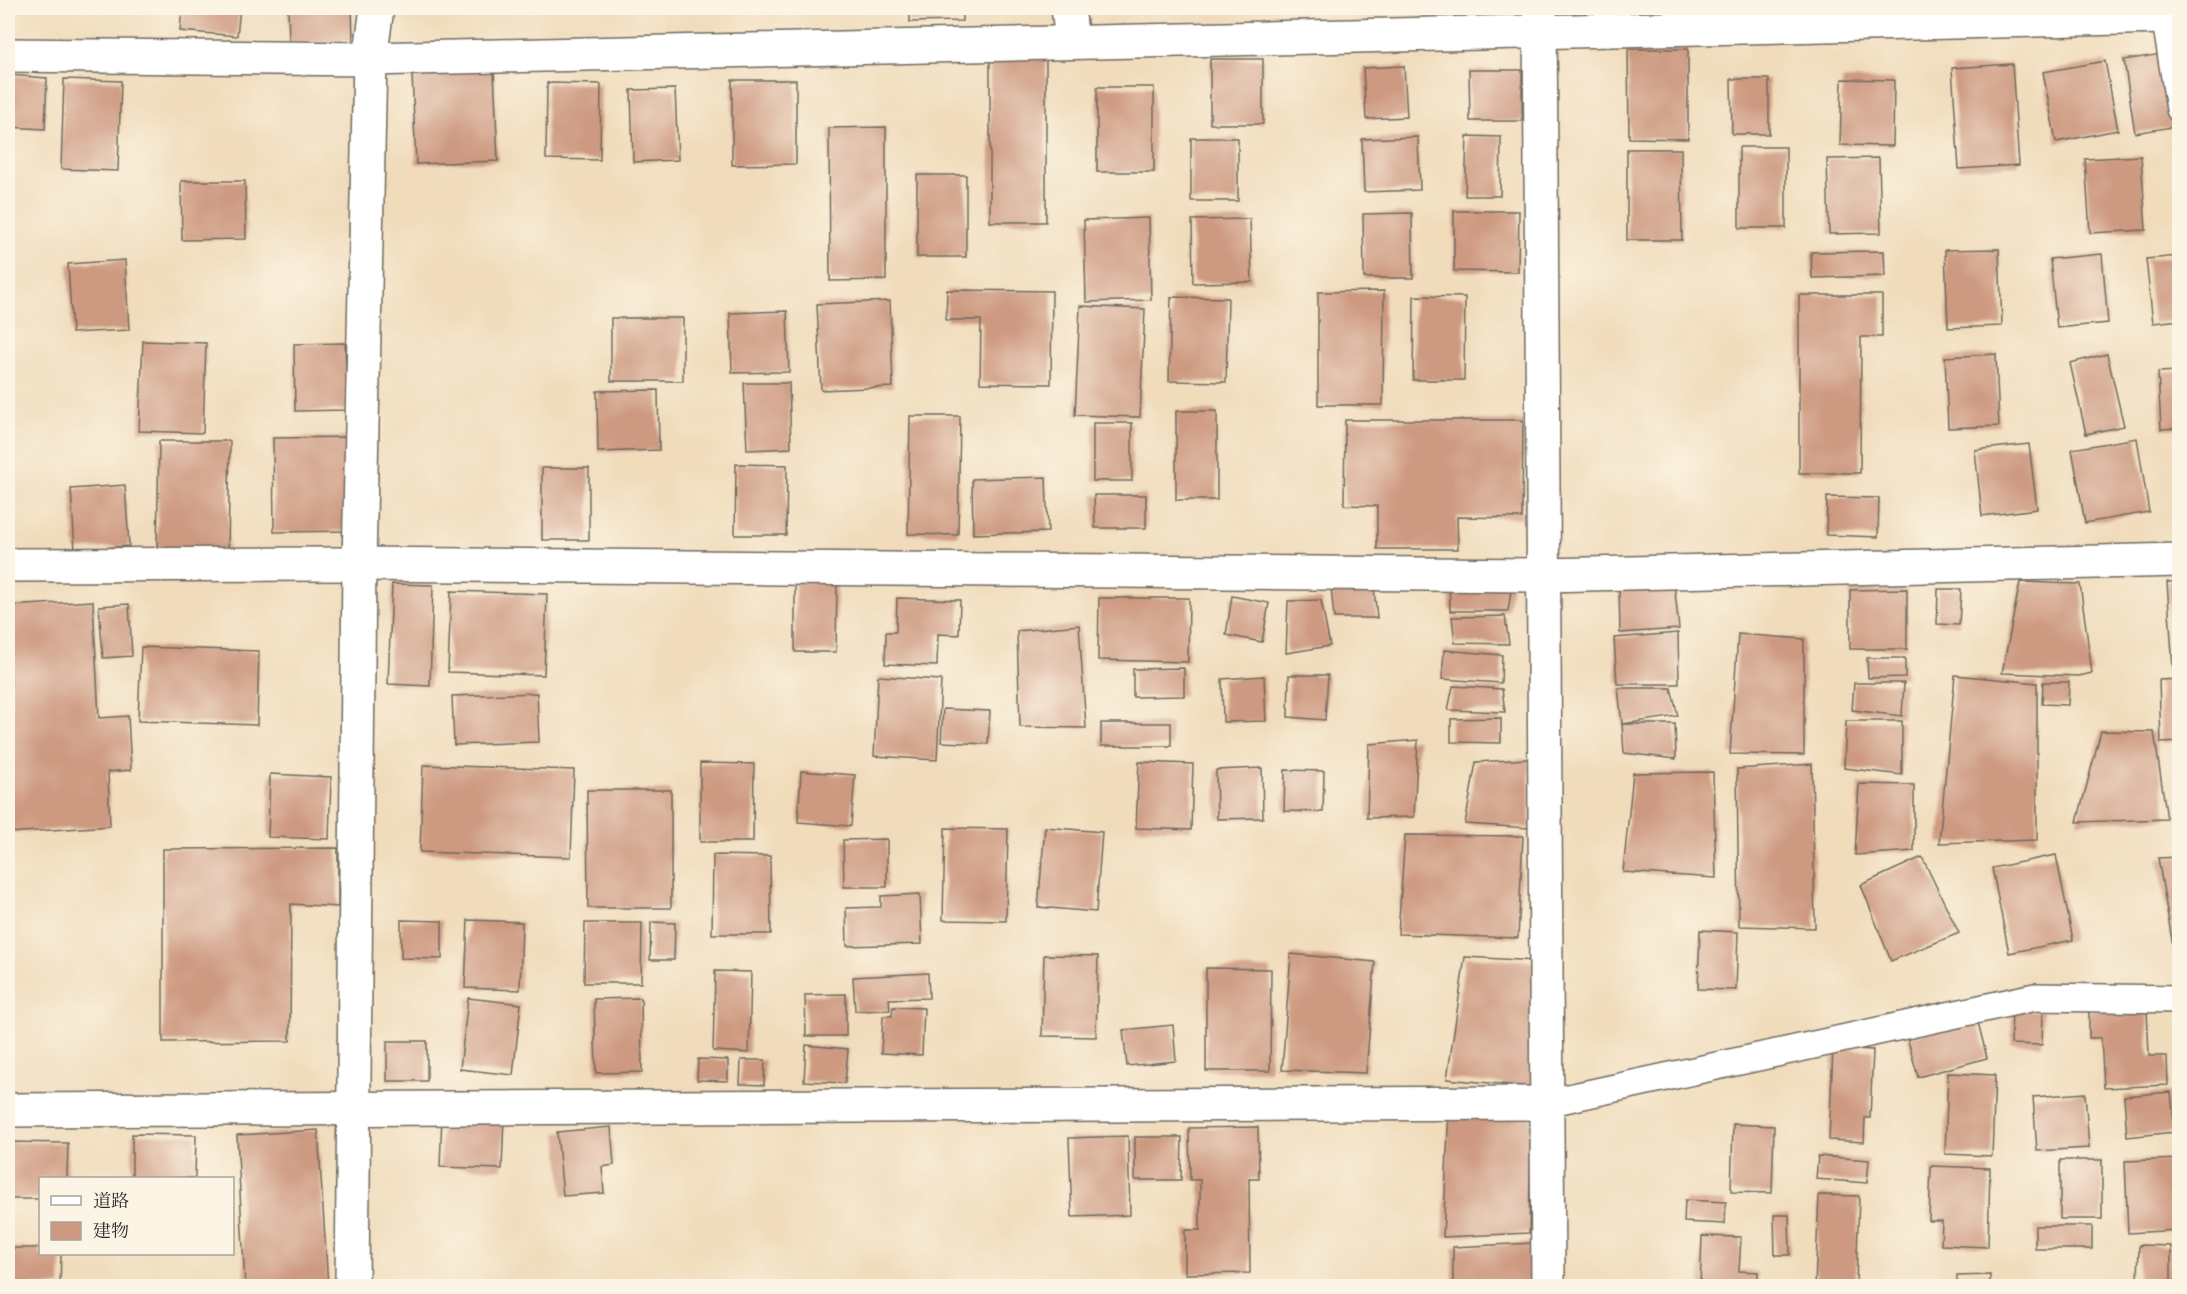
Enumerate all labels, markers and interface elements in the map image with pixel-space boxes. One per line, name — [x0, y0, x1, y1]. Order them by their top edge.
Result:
legend — [39, 1177, 234, 1255]
text: 道路 — [93, 1191, 129, 1214]
text: 建物 — [93, 1221, 129, 1244]

